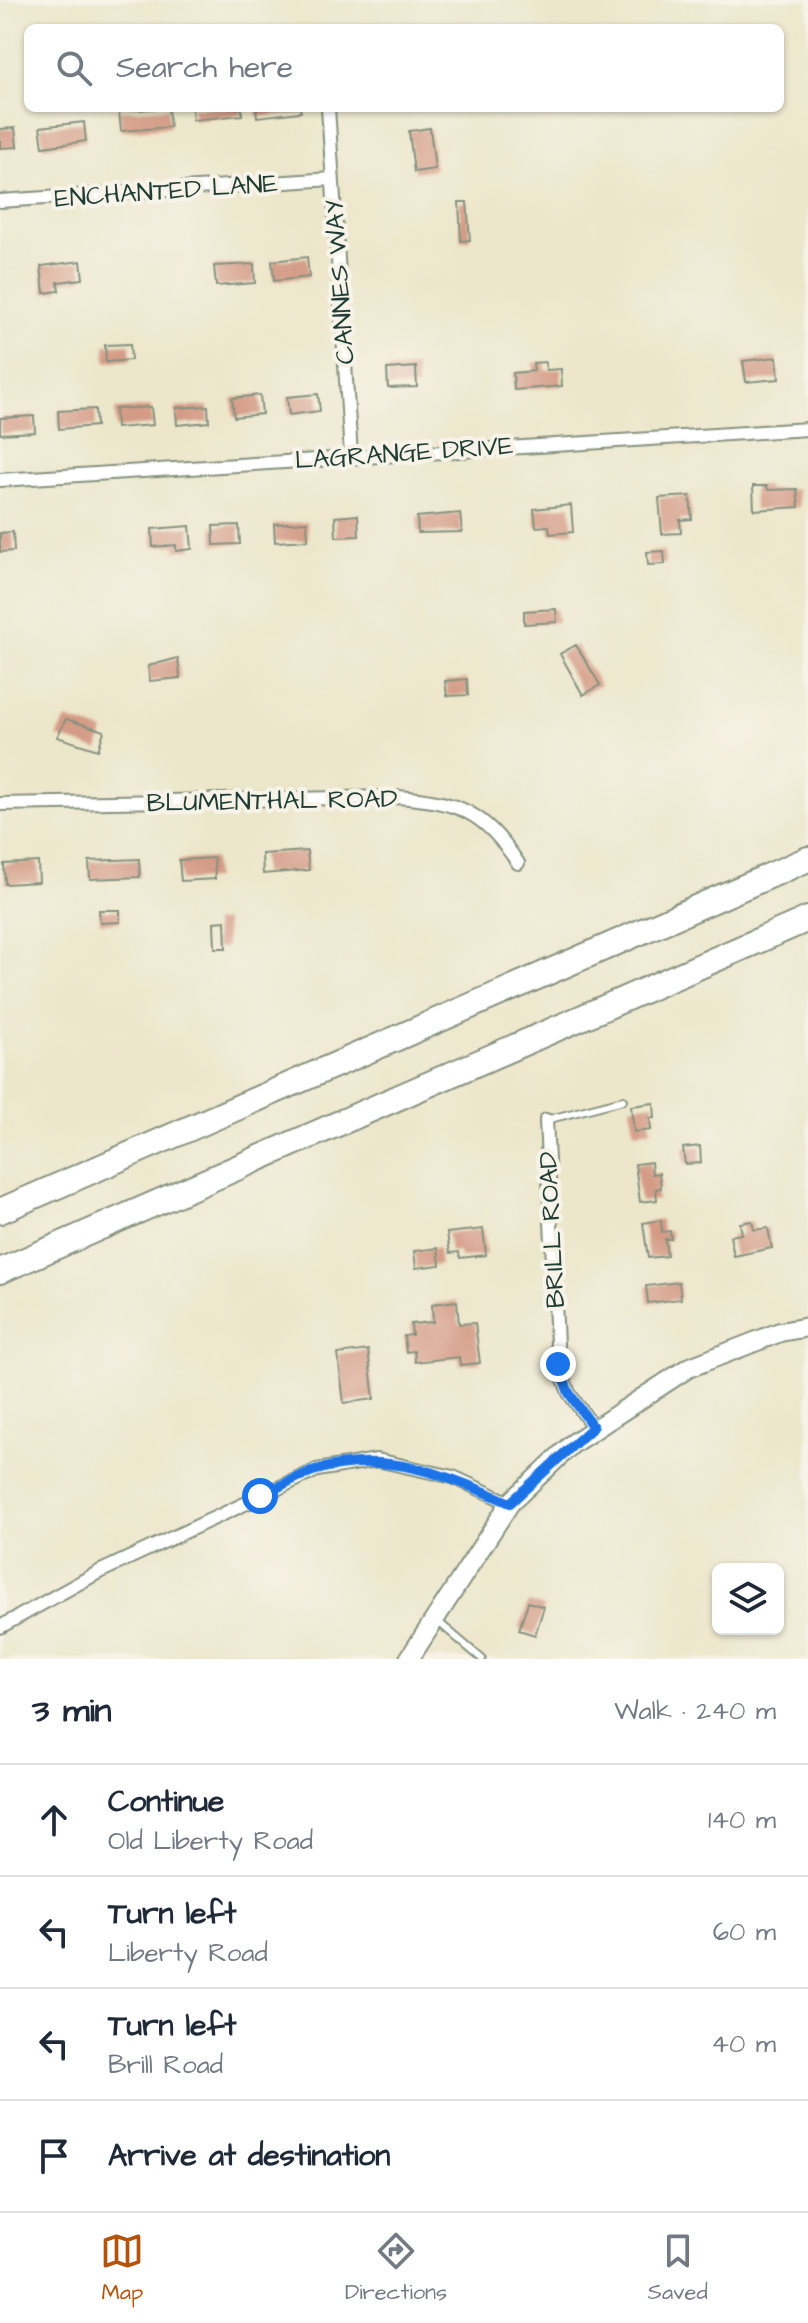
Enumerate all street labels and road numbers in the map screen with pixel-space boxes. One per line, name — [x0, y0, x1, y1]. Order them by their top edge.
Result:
street label: ENCHANTED LANE — [53, 165, 279, 217]
street label: CANNES WAY — [316, 198, 364, 366]
street label: LAGRANGE DRIVE — [294, 427, 515, 479]
street label: BLUMENTHAL ROAD — [146, 781, 398, 821]
street label: BRILL ROAD — [530, 1151, 574, 1309]

